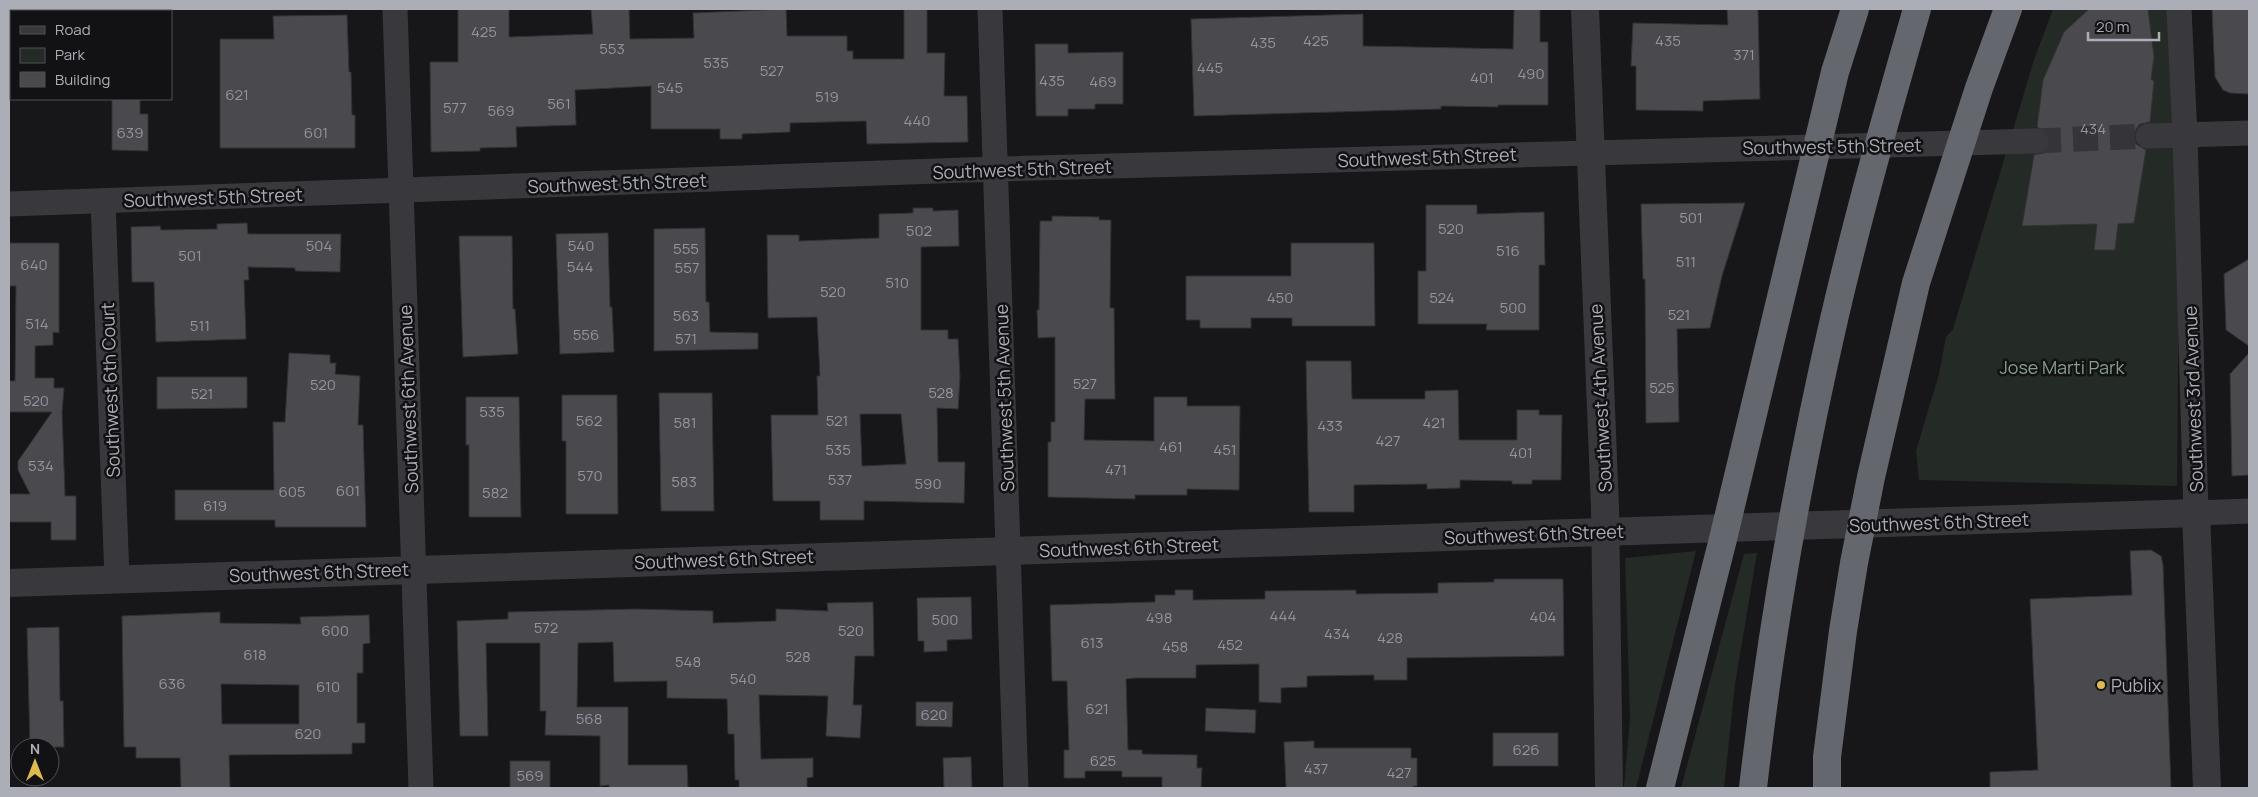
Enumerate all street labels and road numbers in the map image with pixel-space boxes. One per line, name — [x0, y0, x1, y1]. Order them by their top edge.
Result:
street label: Southwest 5th Street — [1742, 132, 1922, 160]
street label: Southwest 5th Street — [1337, 142, 1517, 172]
street label: Southwest 5th Street — [932, 154, 1112, 184]
street label: Southwest 5th Street — [527, 168, 707, 198]
street label: Southwest 5th Street — [123, 182, 303, 212]
street label: Southwest 6th Court — [95, 302, 125, 478]
street label: Southwest 4th Avenue — [1583, 303, 1617, 493]
street label: Southwest 6th Avenue — [393, 304, 423, 494]
street label: Southwest 5th Avenue — [989, 304, 1019, 492]
street label: Southwest 3rd Avenue — [2178, 305, 2208, 493]
street label: Southwest 6th Street — [1849, 507, 2029, 537]
street label: Southwest 6th Street — [1444, 519, 1624, 549]
street label: Southwest 6th Street — [1039, 532, 1219, 562]
street label: Southwest 6th Street — [634, 544, 814, 574]
street label: Southwest 6th Street — [229, 557, 409, 587]

